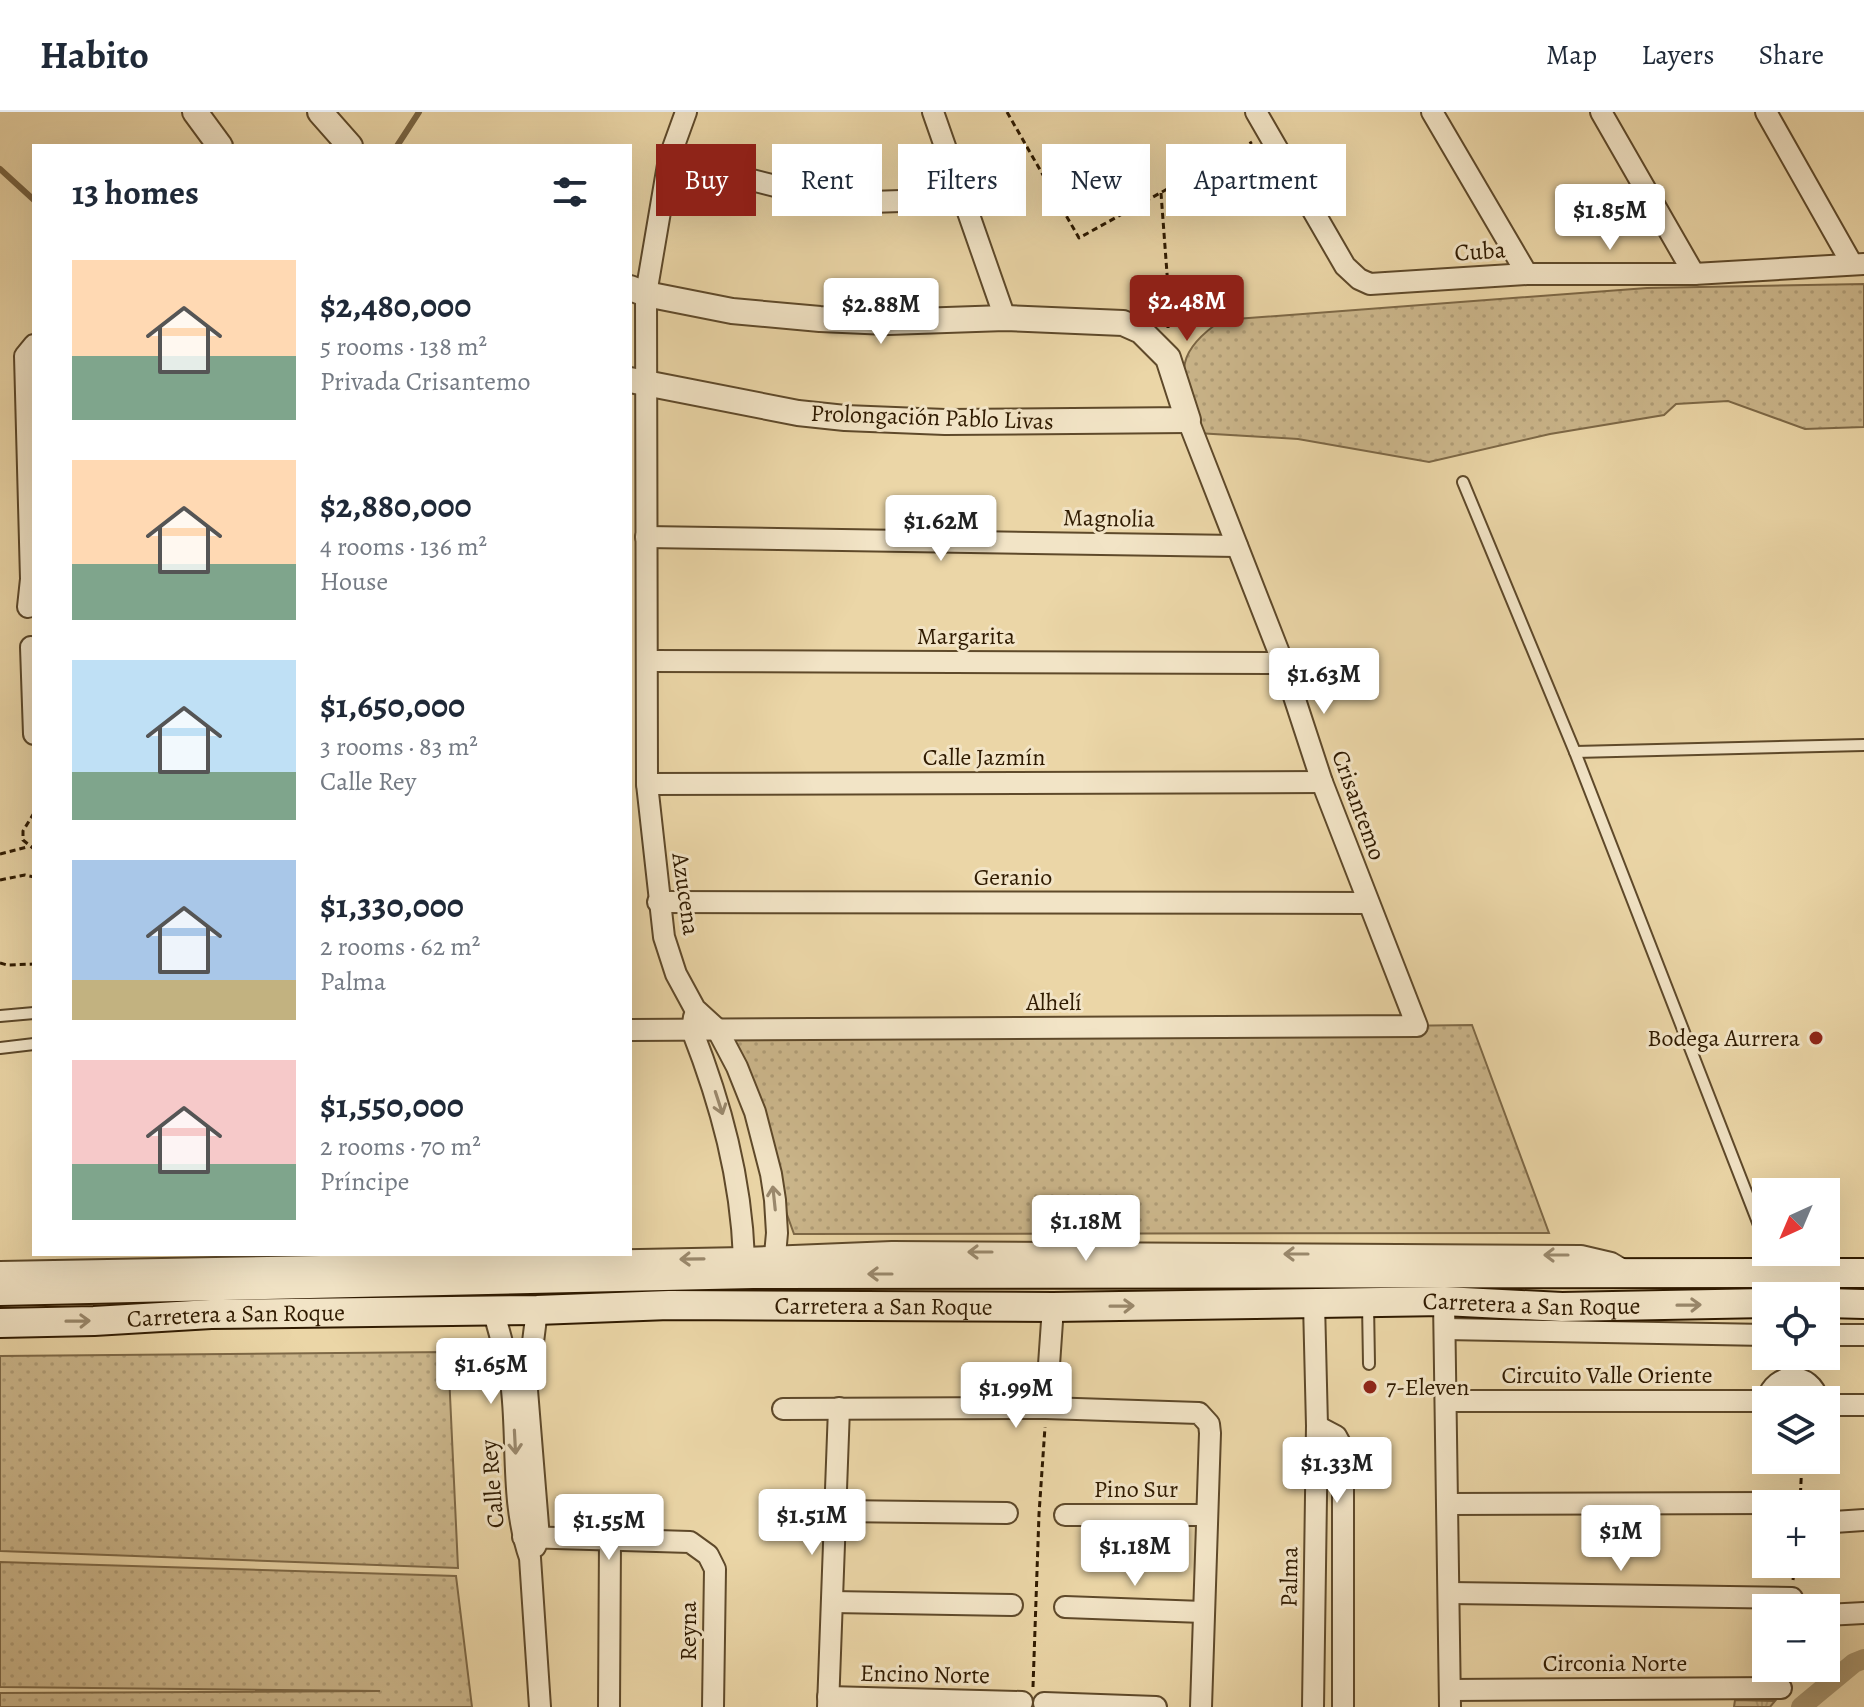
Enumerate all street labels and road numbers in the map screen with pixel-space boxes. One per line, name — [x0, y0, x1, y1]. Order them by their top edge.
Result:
street label: Cuba — [1453, 233, 1508, 269]
street label: Prolongación Pablo Livas — [810, 397, 1054, 437]
street label: Magnolia — [1063, 501, 1156, 535]
street label: Margarita — [917, 620, 1016, 652]
street label: Calle Jazmín — [923, 741, 1045, 773]
street label: Crisantemo — [1324, 745, 1394, 865]
street label: Azucena — [664, 850, 708, 938]
street label: Geranio — [974, 861, 1052, 893]
street label: Alhelí — [1025, 986, 1082, 1018]
street label: Carretera a San Roque — [1422, 1285, 1641, 1323]
street label: Carretera a San Roque — [775, 1290, 993, 1323]
street label: Carretera a San Roque — [126, 1296, 345, 1335]
street label: Circuito Valle Oriente — [1501, 1359, 1713, 1391]
street label: Calle Rey — [472, 1438, 512, 1530]
street label: Pino Sur — [1094, 1473, 1178, 1505]
street label: Palma — [1272, 1545, 1306, 1608]
street label: Reyna — [672, 1600, 704, 1661]
street label: Circonia Norte — [1543, 1647, 1687, 1679]
street label: Encino Norte — [860, 1657, 990, 1691]

